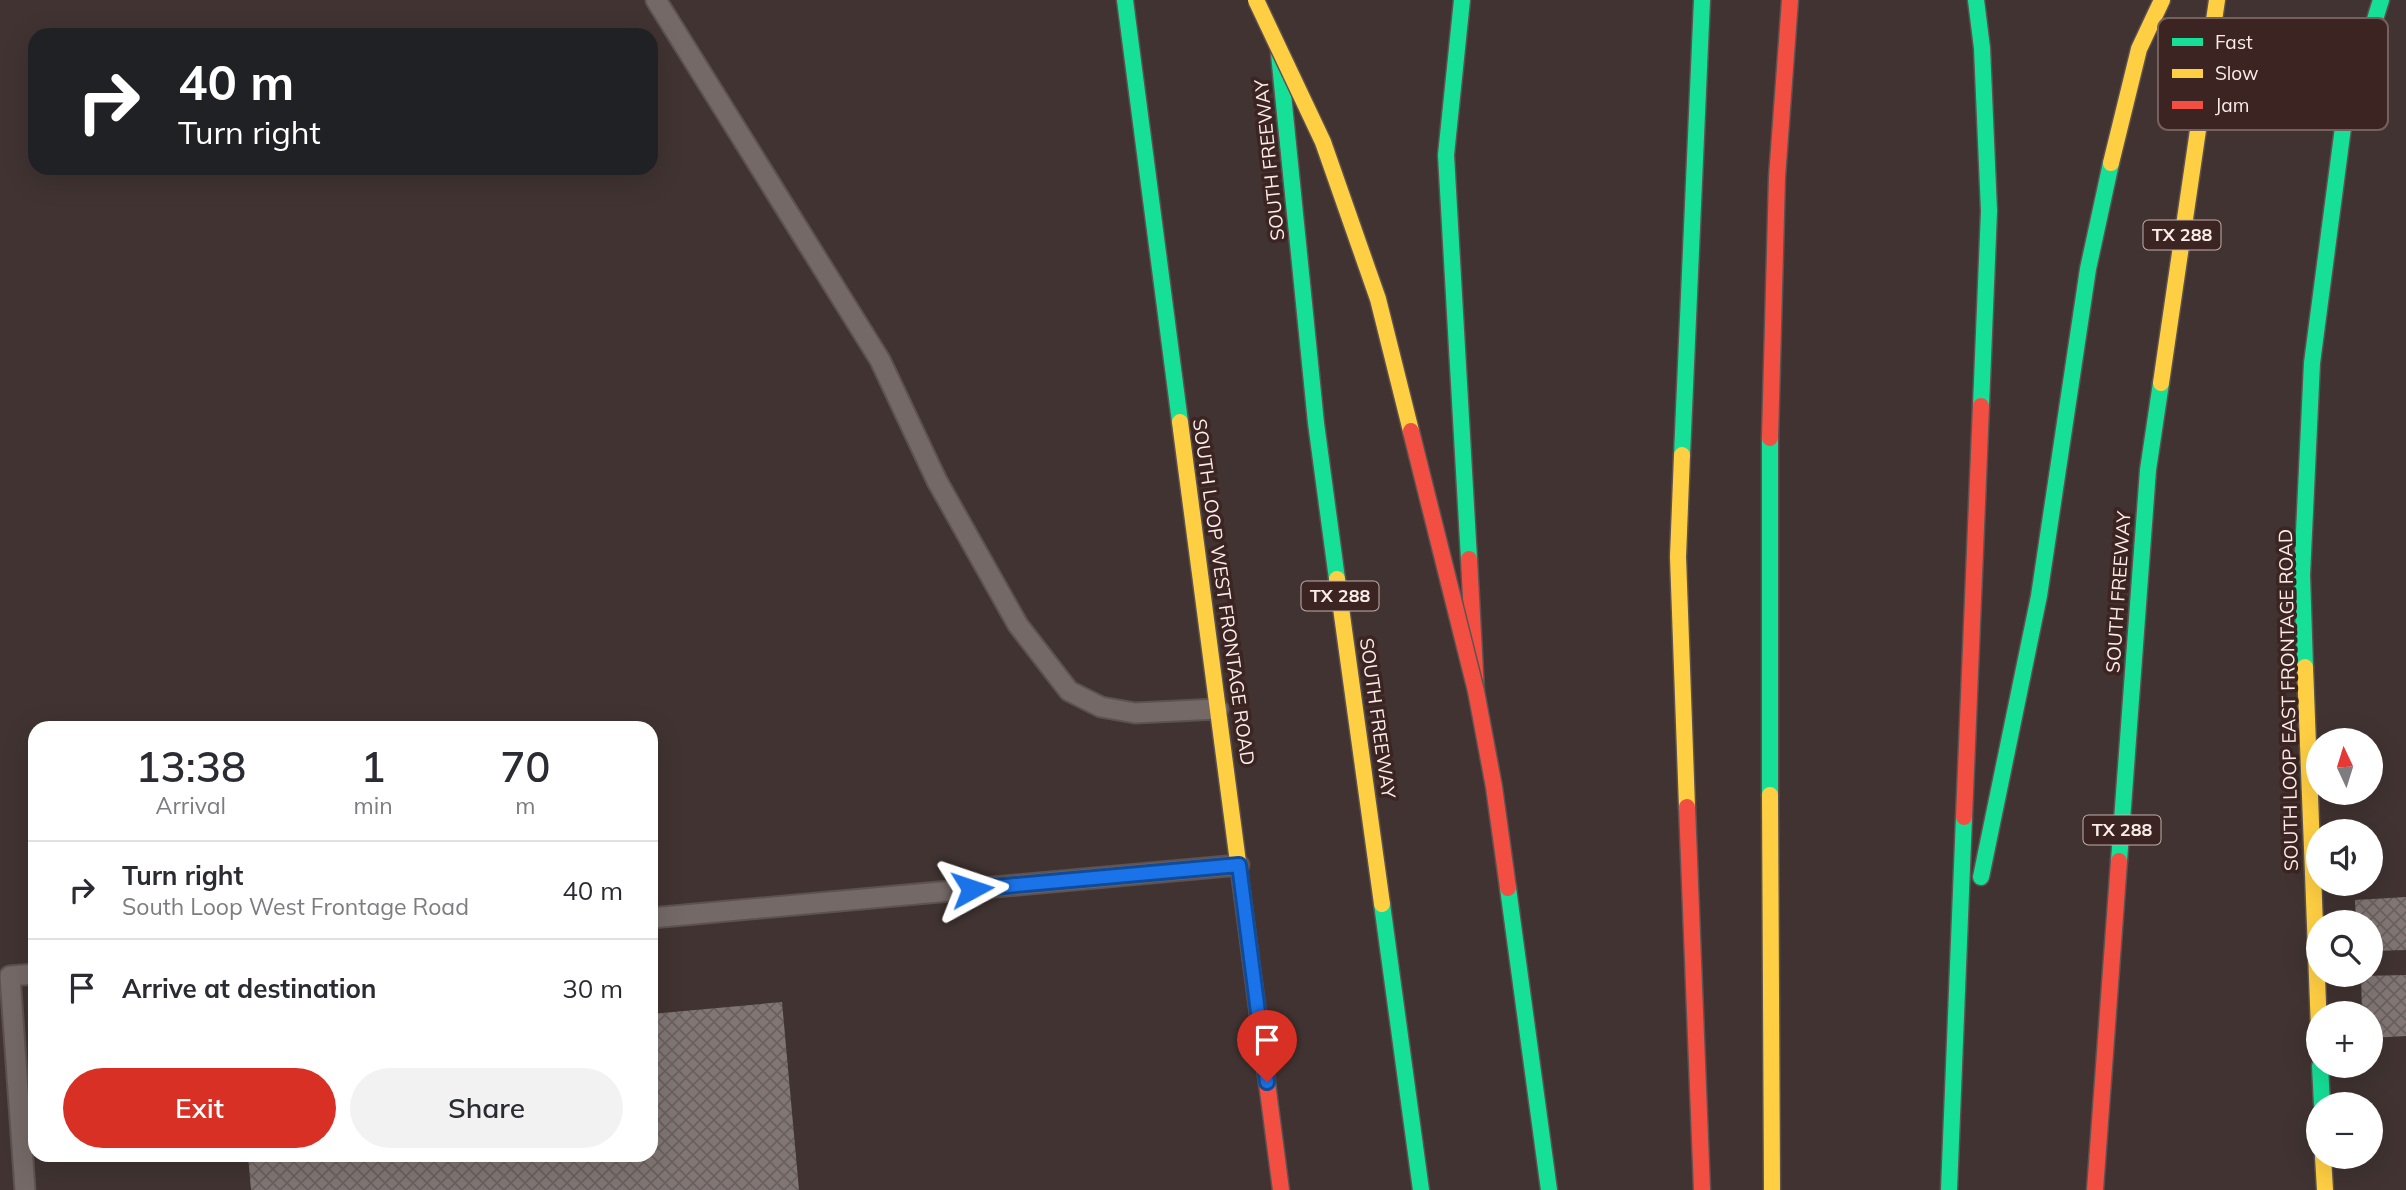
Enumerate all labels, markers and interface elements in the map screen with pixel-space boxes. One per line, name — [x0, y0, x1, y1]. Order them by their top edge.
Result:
legend — [2158, 18, 2388, 130]
text: Fast — [2215, 30, 2253, 54]
text: 40 m — [178, 51, 294, 112]
icon: right — [63, 56, 154, 147]
text: Slow — [2215, 61, 2259, 85]
street label: SOUTH FREEWAY — [1249, 78, 1289, 242]
text: Jam — [2215, 93, 2249, 117]
text: Turn right — [178, 112, 321, 152]
road number: TX 288 — [2144, 220, 2220, 249]
street label: SOUTH LOOP WEST FRONTAGE ROAD — [1188, 417, 1260, 767]
street label: SOUTH FREEWAY — [2100, 510, 2136, 674]
street label: SOUTH LOOP EAST FRONTAGE ROAD — [2273, 529, 2303, 871]
road number: TX 288 — [1302, 582, 1378, 610]
street label: SOUTH FREEWAY — [1355, 636, 1401, 800]
north arrow — [2306, 728, 2384, 805]
map controls — [2306, 728, 2383, 1169]
text: 13:38 — [135, 740, 246, 793]
text: 1 — [361, 740, 386, 793]
text: 70 — [500, 740, 551, 793]
text: Arrival — [156, 791, 226, 820]
text: min — [354, 791, 393, 820]
text: m — [515, 791, 535, 820]
road number: TX 288 — [2084, 816, 2160, 844]
button: sound — [2306, 819, 2383, 896]
position arrow — [935, 852, 1009, 926]
text: Turn right — [122, 859, 243, 892]
icon: right — [63, 871, 101, 909]
text: 40 m — [562, 874, 623, 907]
text: South Loop West Frontage Road — [122, 892, 469, 921]
button: search — [2306, 910, 2383, 987]
icon: arrive — [63, 969, 101, 1007]
text: Arrive at destination — [122, 972, 377, 1005]
text: 30 m — [562, 972, 623, 1005]
button: + — [2306, 1001, 2383, 1078]
pin — [1237, 1010, 1297, 1082]
icon: arrive — [1248, 1021, 1286, 1059]
button: Exit — [63, 1068, 336, 1148]
button: Share — [350, 1068, 623, 1148]
button: − — [2306, 1092, 2383, 1169]

